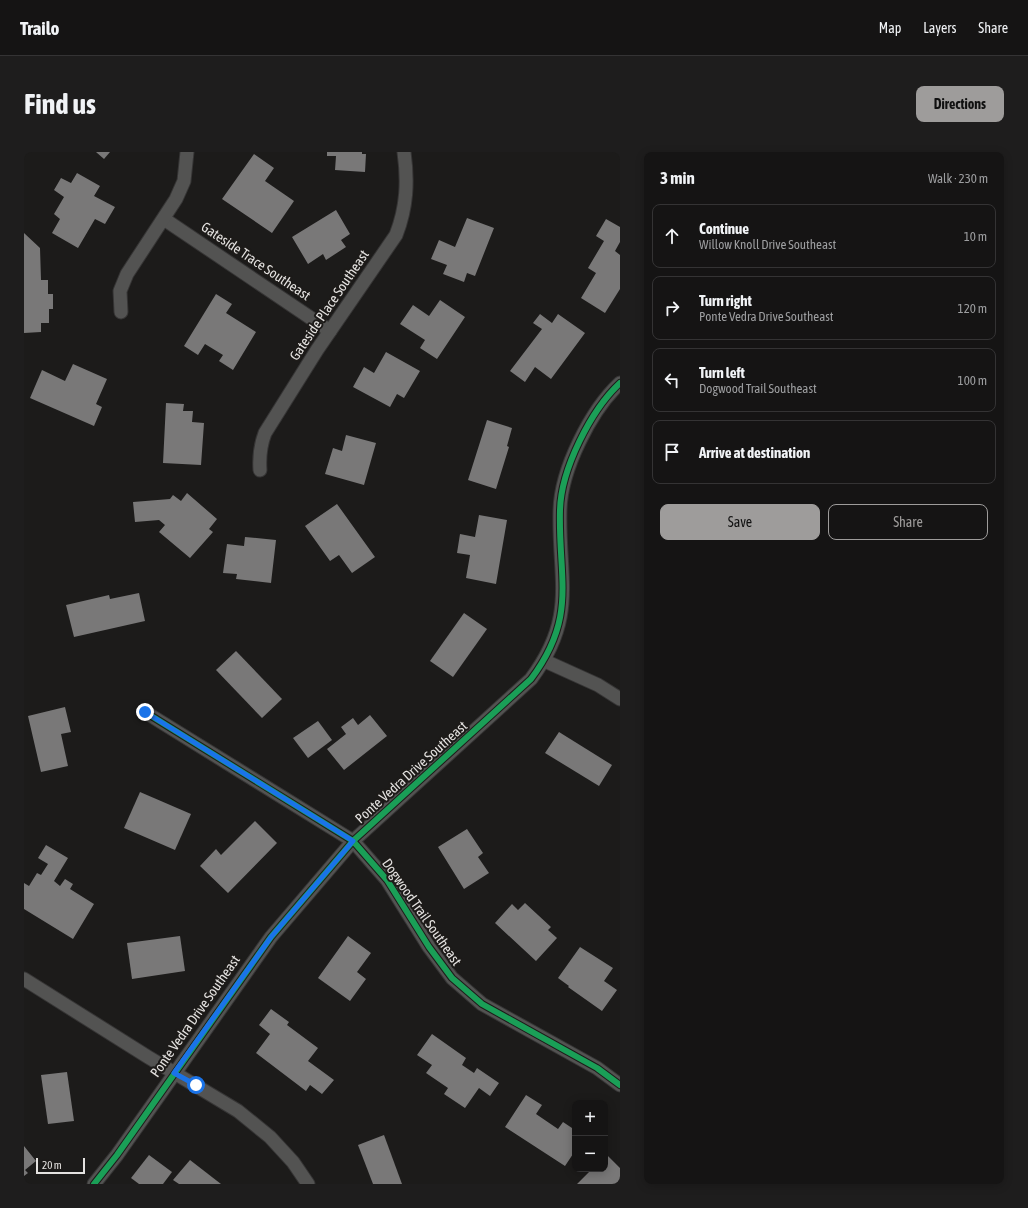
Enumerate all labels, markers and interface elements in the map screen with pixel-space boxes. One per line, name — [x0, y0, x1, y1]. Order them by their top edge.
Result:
text: Trailo — [20, 17, 59, 39]
text: Map — [879, 20, 901, 36]
text: Layers — [923, 20, 956, 36]
text: Share — [978, 20, 1008, 36]
button: Directions — [916, 86, 1004, 122]
text: Find us — [24, 88, 96, 120]
text: 3 min — [660, 168, 695, 188]
text: Walk · 230 m — [928, 171, 988, 186]
street label: Gateside Trace Southeast — [198, 219, 314, 303]
text: Continue — [699, 220, 749, 237]
icon: ahead — [661, 225, 683, 247]
text: 10 m — [964, 229, 987, 244]
text: Willow Knoll Drive Southeast — [699, 237, 836, 252]
street label: Gateside Place Southeast — [286, 247, 372, 363]
text: Turn right — [699, 292, 752, 309]
icon: right — [661, 297, 683, 319]
text: 120 m — [958, 301, 987, 316]
text: Ponte Vedra Drive Southeast — [699, 309, 834, 324]
text: Turn left — [699, 364, 745, 381]
icon: left — [661, 369, 683, 391]
text: 100 m — [958, 373, 987, 388]
text: Dogwood Trail Southeast — [699, 381, 817, 396]
icon: arrive — [661, 441, 683, 463]
text: Arrive at destination — [699, 444, 810, 461]
button: Save — [660, 504, 820, 540]
button: Share — [828, 504, 988, 540]
route end — [136, 703, 154, 721]
street label: Ponte Vedra Drive Southeast — [352, 718, 470, 826]
street label: Dogwood Trail Southeast — [379, 855, 465, 969]
street label: Ponte Vedra Drive Southeast — [147, 952, 243, 1080]
route start — [187, 1076, 205, 1094]
map controls — [572, 1100, 608, 1172]
button: + — [572, 1100, 608, 1136]
button: − — [572, 1136, 608, 1172]
scale bar — [36, 1156, 85, 1175]
text: 20 m — [42, 1159, 62, 1171]

